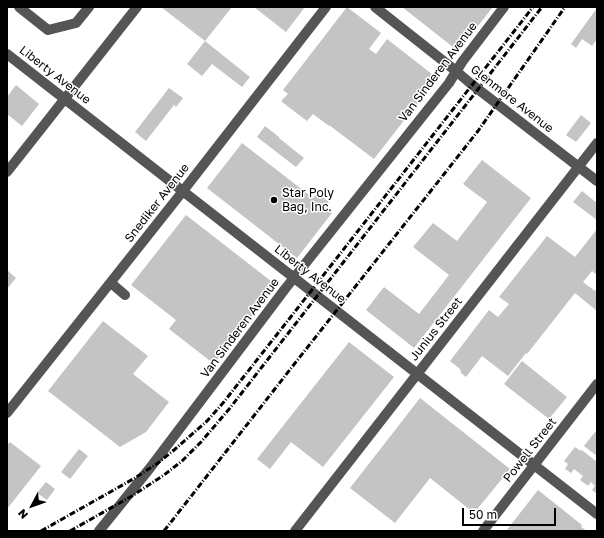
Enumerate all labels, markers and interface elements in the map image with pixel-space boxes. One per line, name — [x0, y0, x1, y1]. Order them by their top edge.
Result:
street label: Van Sinderen Avenue — [396, 19, 480, 125]
street label: Liberty Avenue — [17, 43, 93, 107]
street label: Glenmore Avenue — [468, 62, 556, 136]
street label: Snediker Avenue — [122, 161, 192, 245]
place label: Star Poly Bag, Inc. — [282, 186, 334, 214]
marker: Star Poly Bag, Inc. — [269, 195, 279, 205]
street label: Liberty Avenue — [272, 242, 348, 306]
street label: Van Sinderen Avenue — [198, 275, 282, 381]
street label: Junius Street — [407, 294, 465, 364]
street label: Powell Street — [500, 415, 560, 485]
north arrow — [12, 486, 52, 526]
scale bar — [464, 500, 558, 526]
text: N — [15, 507, 30, 522]
text: 50 m — [469, 507, 497, 522]

